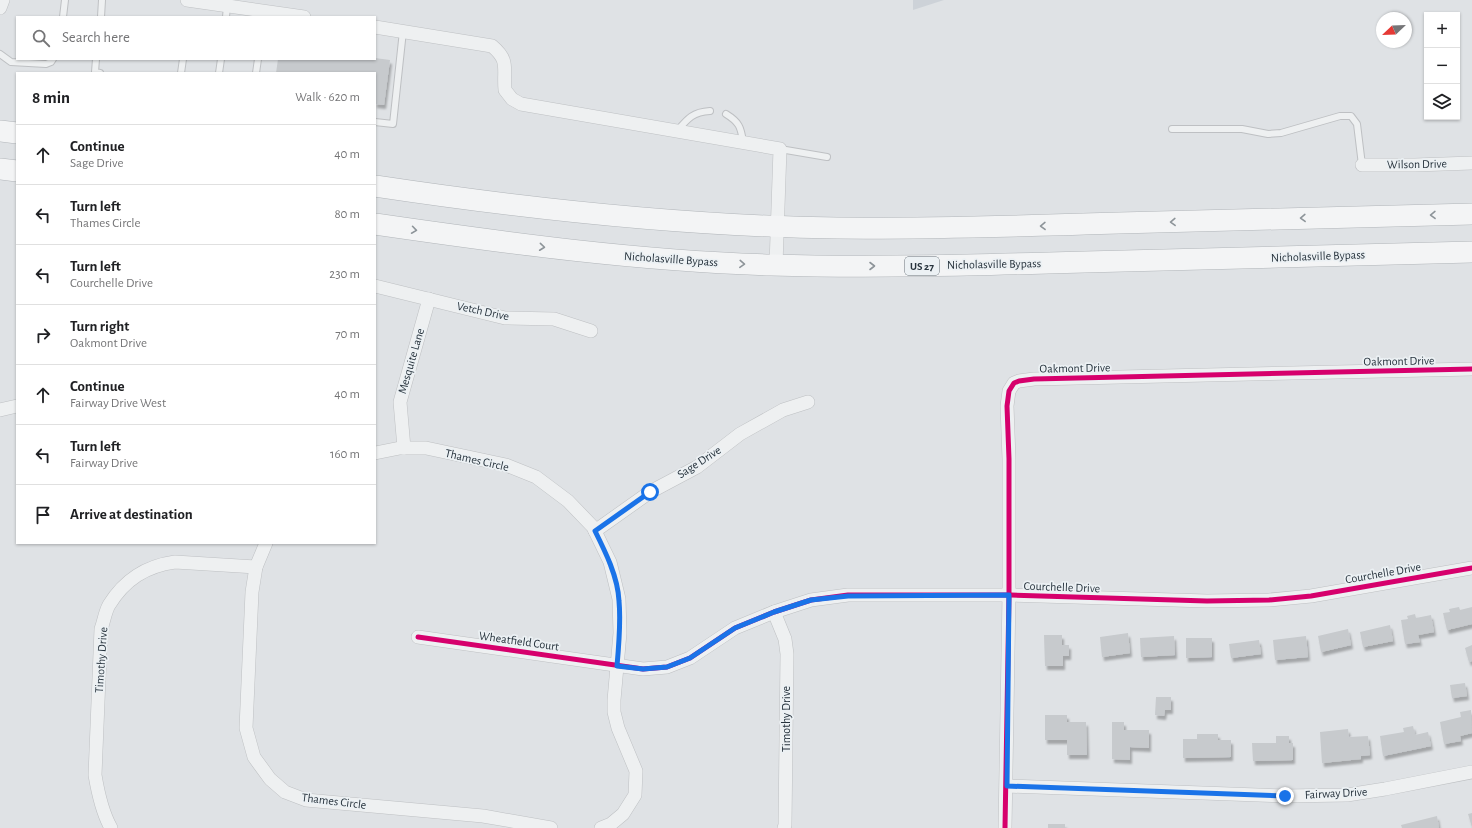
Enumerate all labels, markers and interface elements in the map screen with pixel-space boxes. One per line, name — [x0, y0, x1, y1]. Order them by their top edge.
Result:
north arrow — [1376, 12, 1412, 48]
map controls — [1424, 12, 1460, 120]
button: + — [1424, 12, 1460, 48]
search box — [16, 16, 376, 60]
icon: search — [30, 27, 52, 49]
text: Search here — [62, 30, 130, 45]
button: − — [1424, 48, 1460, 84]
button: layers — [1424, 84, 1460, 120]
text: 8 min — [32, 89, 70, 106]
text: Walk · 620 m — [295, 91, 360, 104]
text: Continue — [70, 139, 125, 154]
icon: ahead — [32, 144, 54, 166]
text: 40 m — [334, 148, 360, 161]
text: Sage Drive — [70, 157, 123, 170]
street label: Wilson Drive — [1387, 157, 1447, 171]
text: Turn left — [70, 199, 121, 214]
icon: left — [32, 204, 54, 226]
text: 80 m — [334, 208, 360, 221]
one-way arrow — [1430, 211, 1436, 219]
one-way arrow — [1300, 214, 1306, 223]
text: Thames Circle — [70, 217, 141, 230]
one-way arrow — [1170, 218, 1176, 226]
one-way arrow — [1040, 221, 1046, 230]
one-way arrow — [411, 225, 417, 234]
one-way arrow — [539, 242, 546, 251]
street label: Nicholasville Bypass — [1271, 248, 1365, 265]
street label: Nicholasville Bypass — [623, 250, 718, 269]
road number: US 27 — [905, 257, 939, 275]
street label: Nicholasville Bypass — [947, 257, 1041, 272]
text: Turn left — [70, 259, 121, 274]
one-way arrow — [739, 259, 745, 268]
one-way arrow — [869, 262, 875, 270]
icon: left — [32, 264, 54, 286]
text: 230 m — [329, 268, 360, 281]
text: Courchelle Drive — [70, 277, 153, 290]
street label: Vetch Drive — [456, 300, 510, 322]
text: Turn right — [70, 319, 129, 334]
icon: right — [32, 324, 54, 346]
street label: Mesquite Lane — [396, 327, 426, 395]
text: 70 m — [335, 328, 360, 341]
text: Oakmont Drive — [70, 337, 147, 350]
street label: Oakmont Drive — [1363, 354, 1435, 368]
street label: Oakmont Drive — [1039, 361, 1111, 375]
text: Continue — [70, 379, 125, 394]
icon: ahead — [32, 384, 54, 406]
text: 40 m — [334, 388, 360, 401]
text: Fairway Drive West — [70, 397, 166, 410]
text: Turn left — [70, 439, 121, 454]
icon: left — [32, 444, 54, 466]
street label: Sage Drive — [675, 444, 723, 480]
street label: Thames Circle — [444, 447, 510, 473]
text: 160 m — [330, 448, 360, 461]
text: Fairway Drive — [70, 457, 138, 470]
route start — [641, 483, 659, 501]
icon: arrive — [32, 504, 54, 526]
text: Arrive at destination — [70, 507, 193, 522]
street label: Courchelle Drive — [1344, 560, 1422, 586]
street label: Courchelle Drive — [1024, 580, 1100, 594]
street label: Timothy Drive — [93, 627, 110, 694]
street label: Wheatfield Court — [478, 629, 560, 653]
street label: Timothy Drive — [780, 686, 793, 752]
street label: Fairway Drive — [1304, 785, 1368, 802]
route end — [1276, 787, 1294, 805]
street label: Thames Circle — [301, 791, 367, 811]

